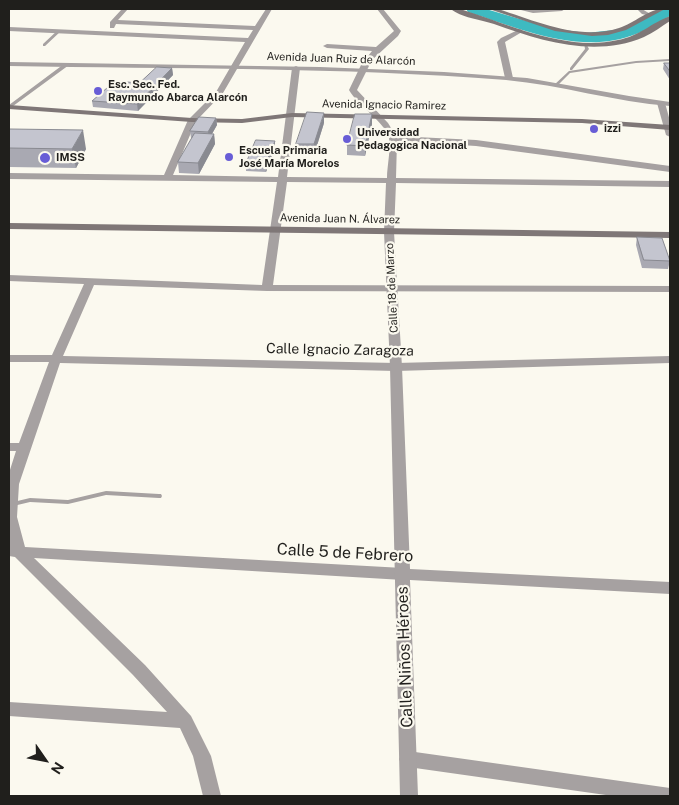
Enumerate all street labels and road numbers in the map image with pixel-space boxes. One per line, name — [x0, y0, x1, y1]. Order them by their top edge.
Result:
street label: Avenida Juan Ruiz de Alarcón — [266, 50, 416, 68]
street label: Avenida Ignacio Ramirez — [322, 97, 446, 113]
street label: Avenida Juan N. Álvarez — [280, 211, 400, 227]
street label: Calle 18 de Marzo — [383, 243, 401, 333]
street label: Calle Ignacio Zaragoza — [266, 340, 414, 360]
street label: Calle 5 de Febrero — [276, 540, 414, 566]
street label: Calle Niños Héroes — [393, 586, 417, 728]

